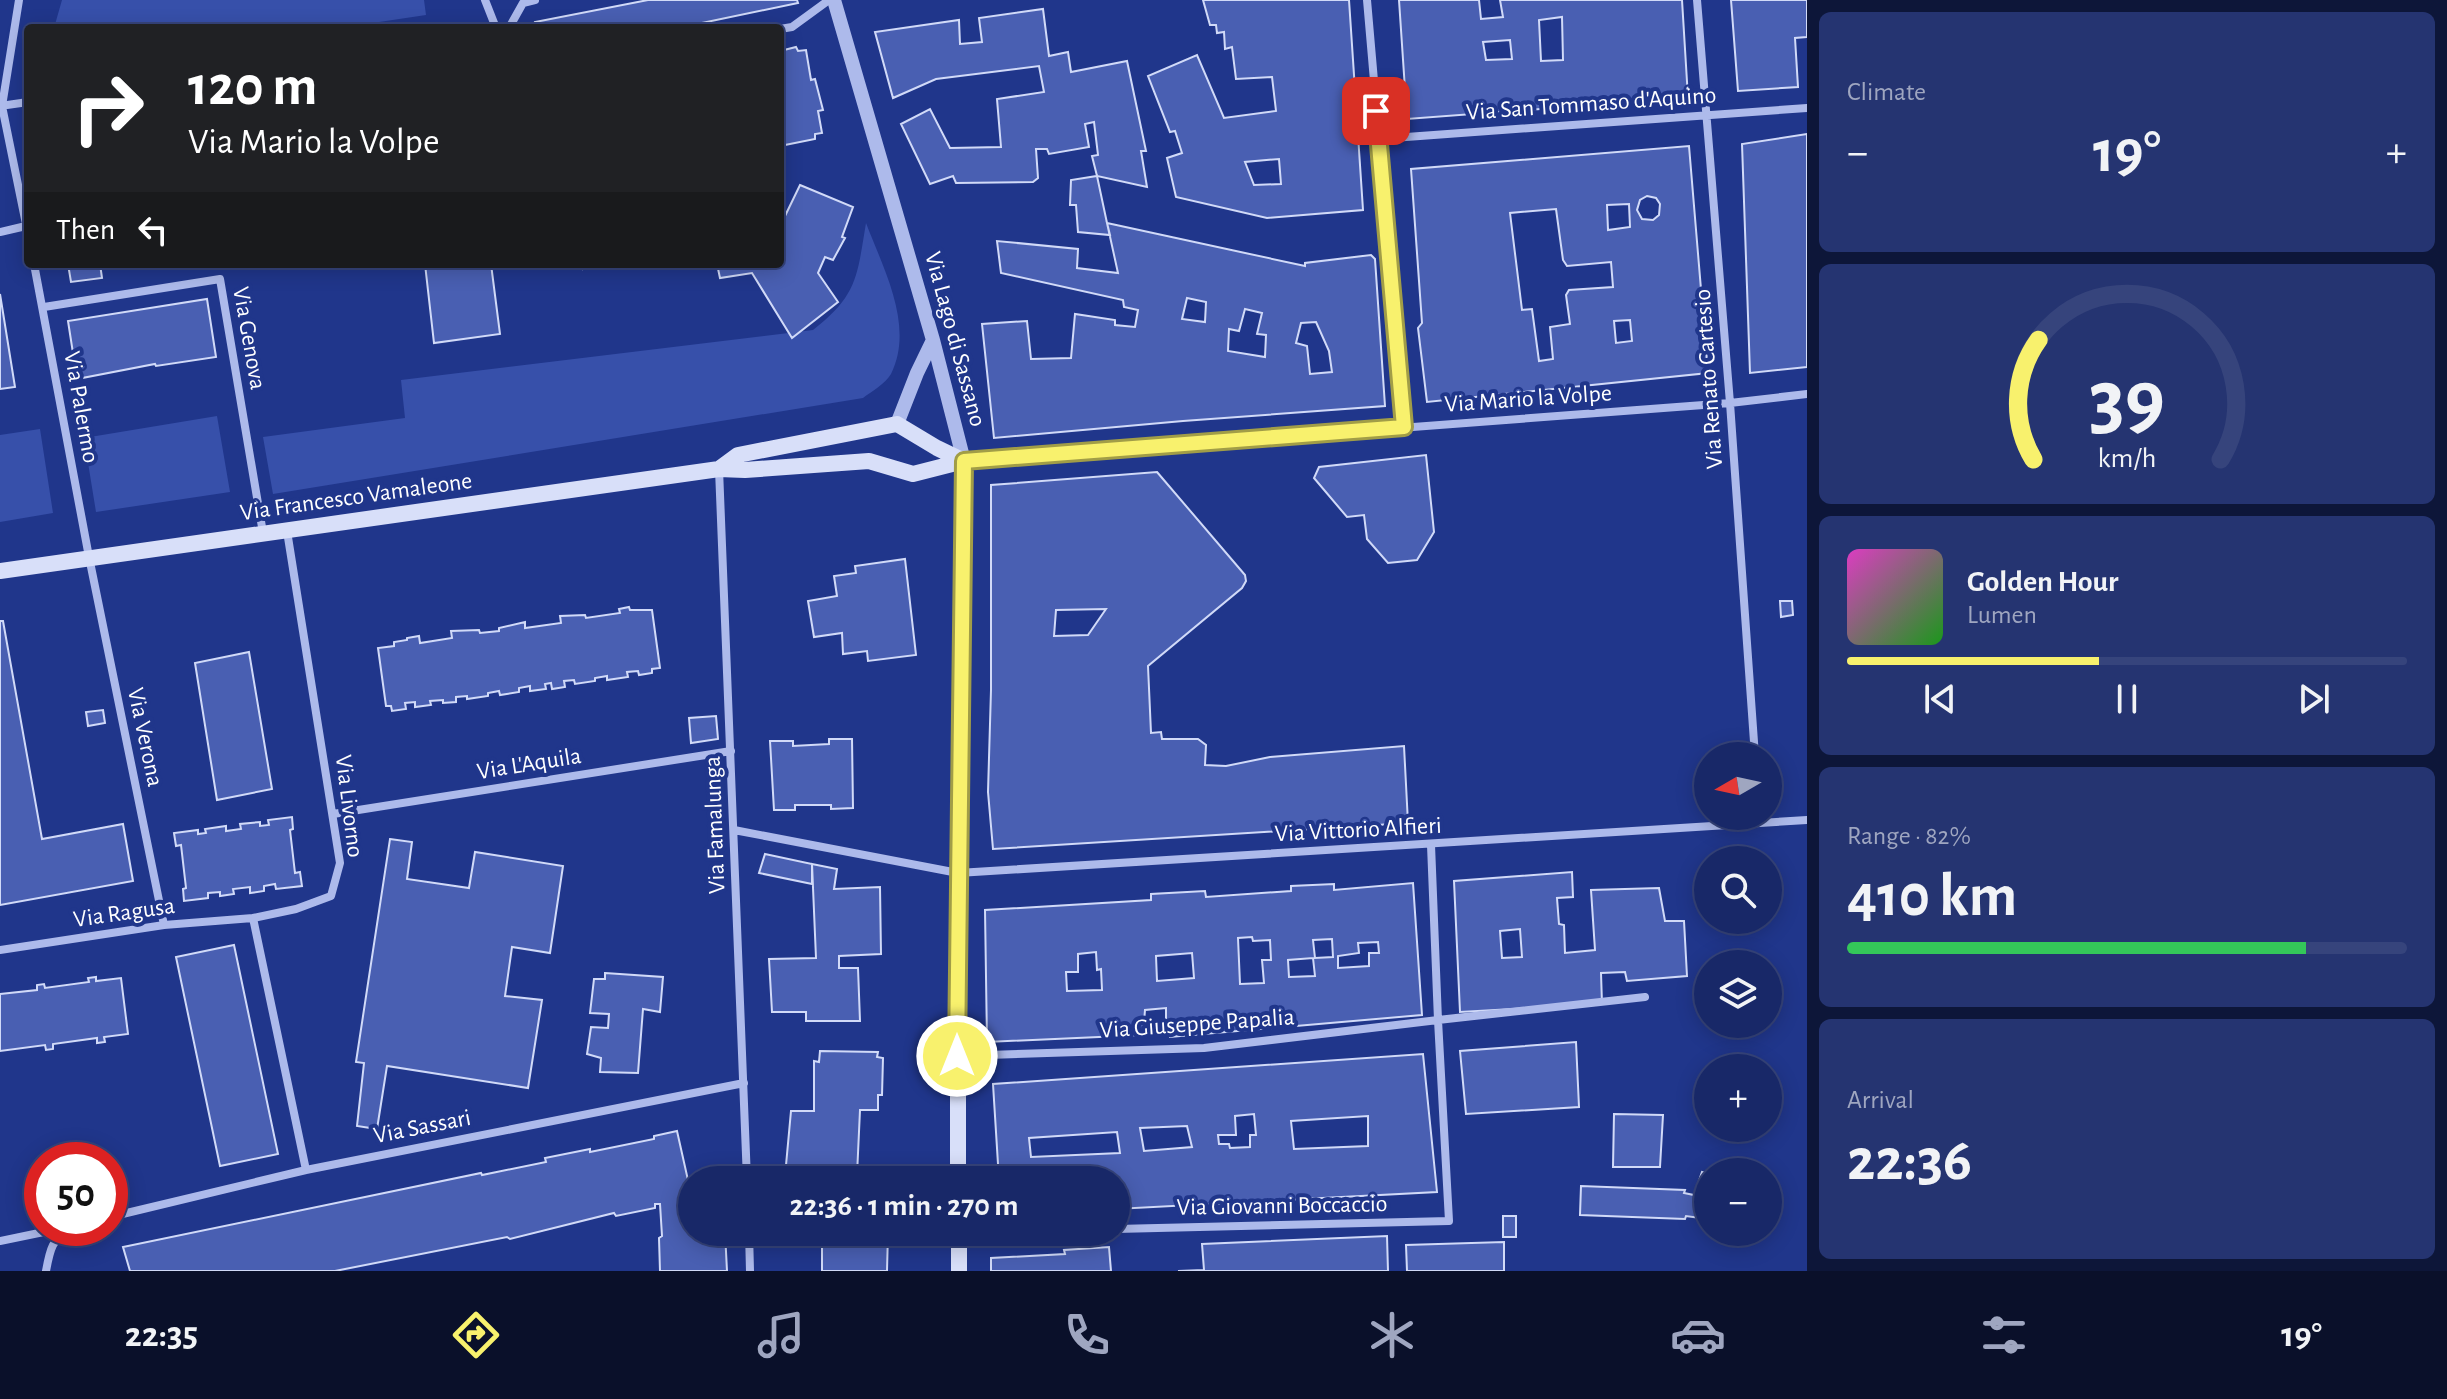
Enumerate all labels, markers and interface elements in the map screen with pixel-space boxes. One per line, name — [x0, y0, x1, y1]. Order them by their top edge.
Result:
icon: right — [56, 56, 160, 160]
text: 120 m — [188, 59, 317, 115]
pin — [1342, 77, 1410, 145]
text: Climate — [1847, 79, 1926, 105]
street label: Via San Tommaso d'Aquino — [1465, 83, 1717, 125]
icon: arrive — [1354, 89, 1398, 133]
text: 19° — [2093, 123, 2161, 183]
text: Via Mario la Volpe — [188, 124, 440, 160]
text: − — [1847, 131, 1868, 175]
text: + — [2386, 131, 2407, 175]
icon: left — [131, 208, 175, 252]
text: Then — [56, 215, 115, 245]
street label: Via Lago di Sassano — [920, 249, 990, 429]
street label: Via Genova — [228, 285, 270, 392]
street label: Via Renato Cartesio — [1691, 288, 1727, 470]
street label: Via Palermo — [59, 349, 103, 465]
text: 39 — [2089, 358, 2165, 442]
street label: Via Mario la Volpe — [1444, 381, 1613, 417]
text: km/h — [2098, 444, 2156, 473]
street label: Via Francesco Vamaleone — [239, 469, 474, 525]
text: Golden Hour — [1967, 567, 2119, 597]
text: Lumen — [1967, 602, 2037, 628]
icon: previous — [1918, 677, 1962, 721]
icon: pause — [2105, 677, 2149, 721]
icon: next — [2292, 677, 2336, 721]
street label: Via Verona — [123, 685, 167, 789]
north arrow — [1694, 742, 1782, 830]
map controls — [1694, 742, 1782, 1246]
street label: Via L'Aquila — [475, 744, 583, 784]
street label: Via Livorno — [331, 753, 367, 859]
street label: Via Famalunga — [701, 756, 729, 894]
street label: Via Vittorio Alfieri — [1274, 814, 1442, 846]
text: Range · 82% — [1847, 823, 1971, 849]
button: search — [1694, 846, 1782, 934]
text: 410 km — [1847, 867, 2017, 927]
street label: Via Ragusa — [72, 894, 176, 932]
button: layers — [1694, 950, 1782, 1038]
street label: Via Giuseppe Papalia — [1099, 1005, 1295, 1043]
position arrow — [915, 1014, 999, 1098]
button: + — [1694, 1054, 1782, 1142]
text: Arrival — [1847, 1087, 1914, 1113]
street label: Via Sassari — [372, 1106, 473, 1148]
text: 22:36 — [1847, 1131, 1972, 1191]
speed limit sign: 50 — [24, 1142, 128, 1246]
button: − — [1694, 1158, 1782, 1246]
text: 22:36 · 1 min · 270 m — [789, 1191, 1019, 1221]
street label: Via Giovanni Boccaccio — [1176, 1192, 1388, 1220]
icon: directions — [448, 1307, 504, 1363]
icon: music — [753, 1307, 809, 1363]
icon: phone — [1059, 1307, 1115, 1363]
icon: climate — [1364, 1307, 1420, 1363]
icon: car — [1670, 1307, 1726, 1363]
icon: filters — [1976, 1307, 2032, 1363]
text: 22:35 — [125, 1317, 198, 1353]
text: 19° — [2281, 1317, 2322, 1353]

